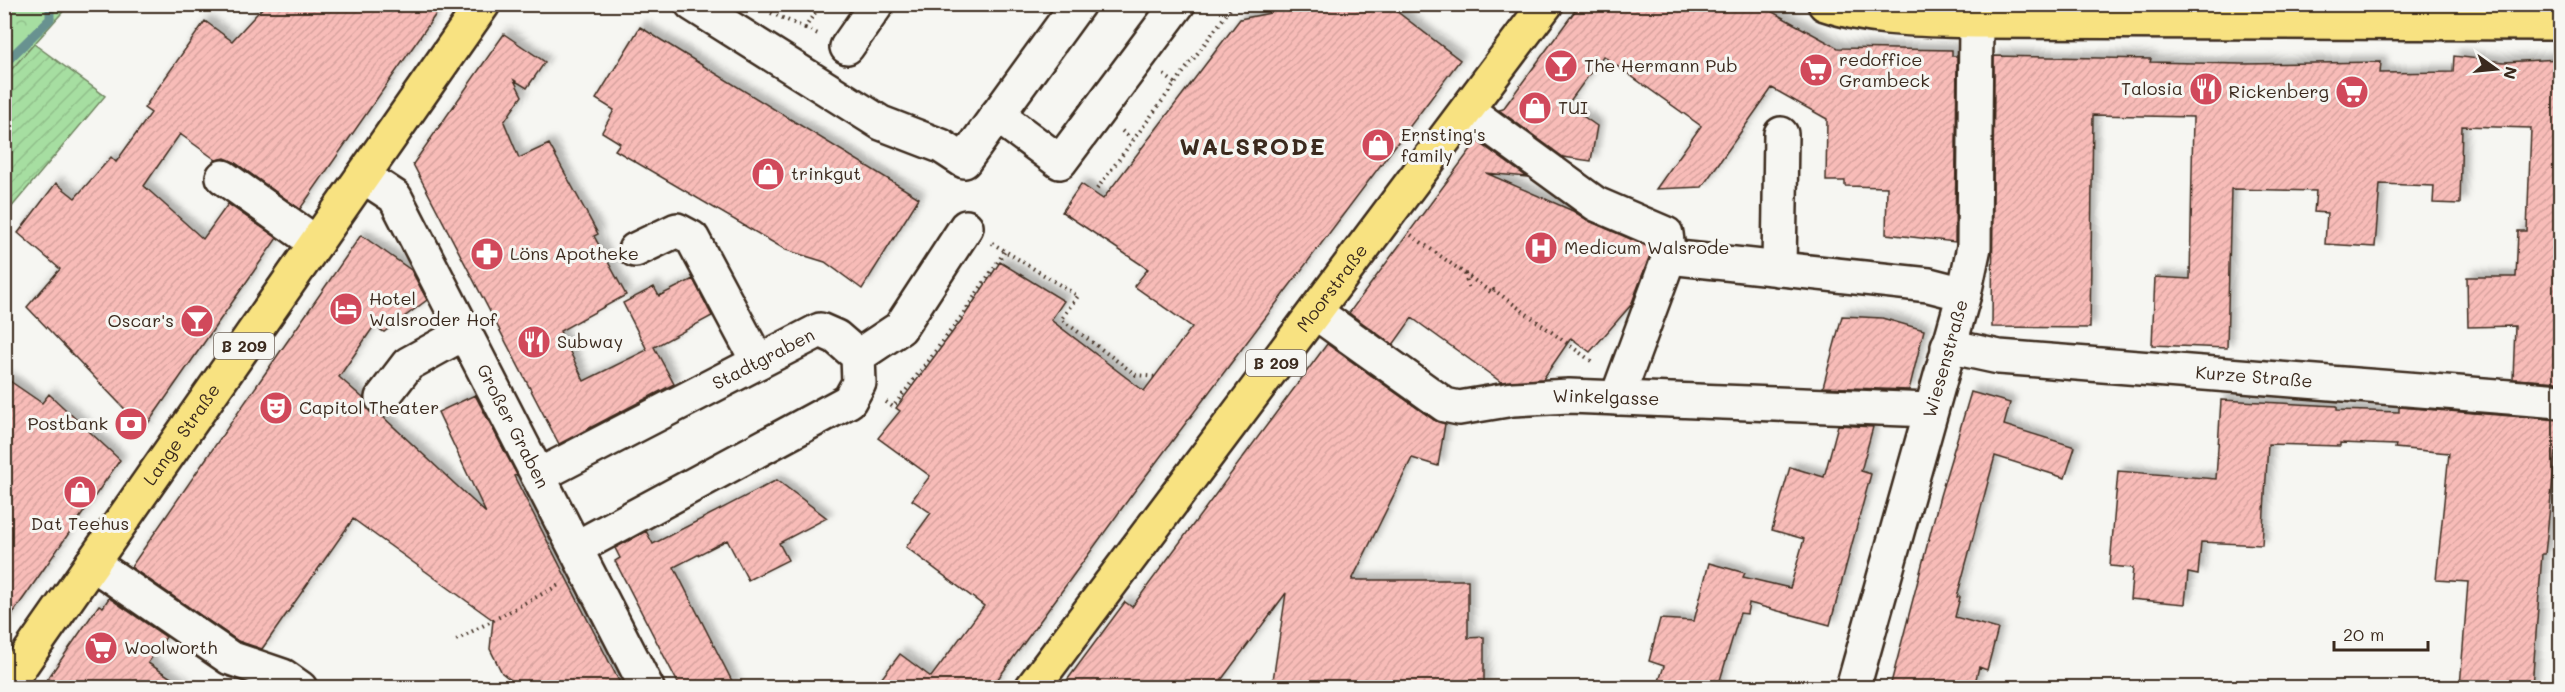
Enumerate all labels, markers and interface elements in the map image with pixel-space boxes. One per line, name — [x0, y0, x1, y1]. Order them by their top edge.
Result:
north arrow — [2466, 39, 2526, 99]
place label: redoffice Grambeck — [1839, 47, 1930, 92]
bar icon: The Hermann Pub — [1543, 48, 1579, 84]
supermarket icon: redoffice Grambeck — [1798, 52, 1834, 88]
place label: The Hermann Pub — [1584, 53, 1738, 77]
text: N — [2499, 64, 2523, 82]
restaurant icon: Talosia — [2188, 71, 2224, 107]
supermarket icon: Rickenberg — [2334, 74, 2370, 110]
place label: Talosia — [2121, 76, 2183, 100]
place label: Rickenberg — [2229, 79, 2329, 103]
shop icon: TUI — [1517, 90, 1553, 126]
place label: TUI — [1558, 95, 1588, 119]
place label: Ernsting's family — [1401, 122, 1486, 167]
shop icon: Ernsting's family — [1360, 127, 1396, 163]
district label: WALSRODE — [1180, 130, 1326, 161]
shop icon: trinkgut — [750, 156, 786, 192]
place label: trinkgut — [791, 161, 861, 185]
hospital icon: Medicum Walsrode — [1523, 230, 1559, 266]
place label: Medicum Walsrode — [1564, 235, 1730, 259]
pharmacy icon: Löns Apotheke — [469, 236, 505, 272]
street label: Moorstraße — [1291, 239, 1372, 337]
place label: Löns Apotheke — [510, 241, 639, 265]
place label: Hotel Walsroder Hof — [369, 286, 498, 331]
hotel icon: Hotel Walsroder Hof — [328, 291, 364, 327]
street label: Wiesenstraße — [1917, 297, 1973, 420]
bar icon: Oscar's — [179, 303, 215, 339]
place label: Oscar's — [107, 308, 174, 332]
street label: Stadtgraben — [708, 322, 818, 395]
restaurant icon: Subway — [516, 324, 552, 360]
place label: Subway — [557, 329, 623, 353]
road number: B 209 — [214, 333, 274, 359]
road number: B 209 — [1246, 350, 1306, 376]
street label: Kurze Straße — [2195, 359, 2314, 393]
street label: Großer Graben — [472, 360, 555, 492]
street label: Lange Straße — [137, 379, 225, 490]
street label: Winkelgasse — [1552, 383, 1660, 410]
theatre icon: Capitol Theater — [258, 390, 294, 426]
place label: Capitol Theater — [299, 395, 439, 419]
bank icon: Postbank — [113, 406, 149, 442]
place label: Postbank — [27, 411, 108, 435]
shop icon: Dat Teehus — [62, 474, 98, 510]
place label: Dat Teehus — [31, 511, 129, 535]
scale bar — [2334, 614, 2428, 652]
text: 20 m — [2343, 622, 2384, 646]
supermarket icon: Woolworth — [83, 630, 119, 666]
place label: Woolworth — [124, 635, 217, 659]

